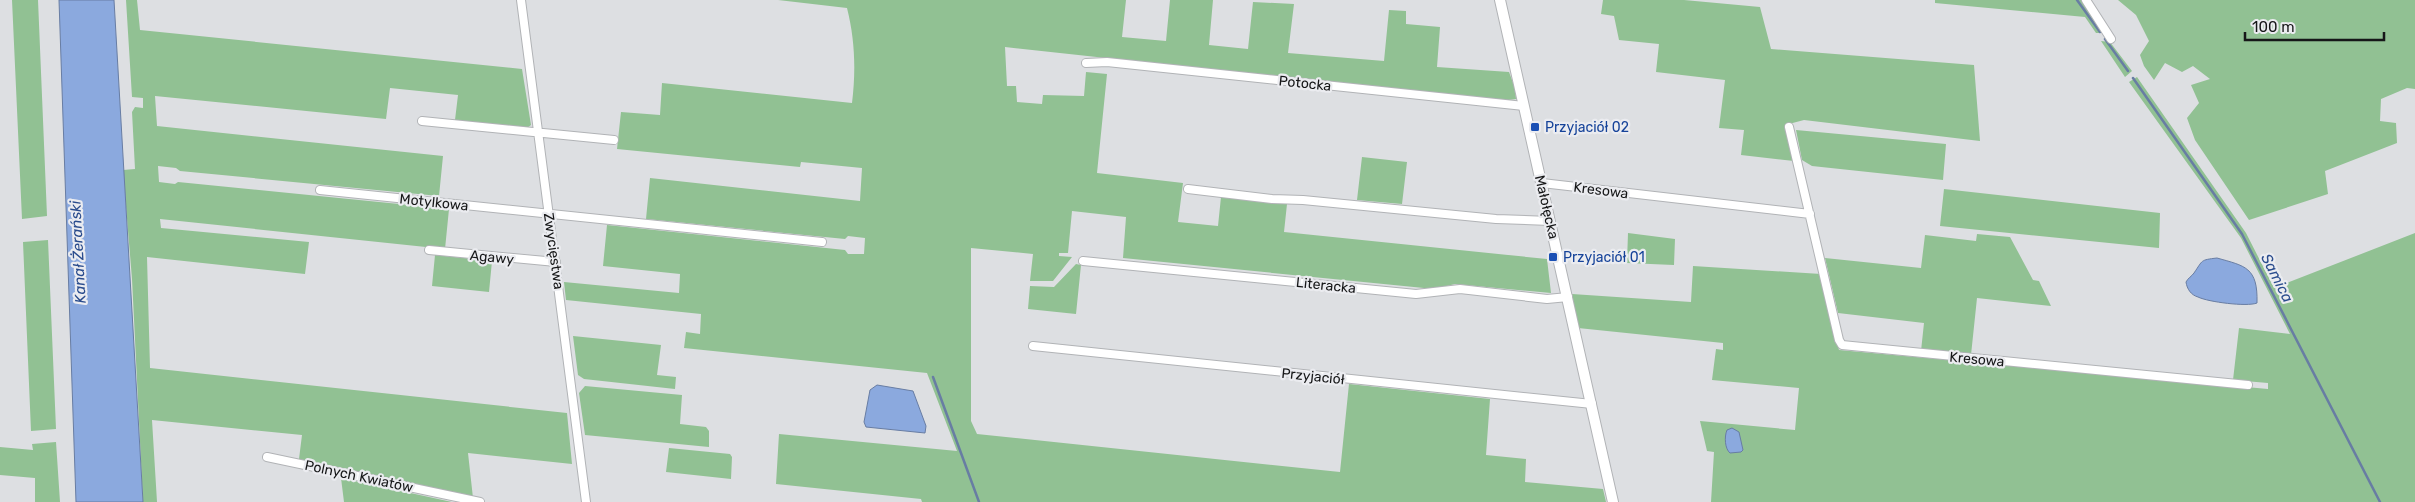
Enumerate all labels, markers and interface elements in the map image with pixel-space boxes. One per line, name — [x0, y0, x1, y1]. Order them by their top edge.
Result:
scale bar — [2245, 10, 2384, 42]
text: 100 m — [2252, 18, 2294, 36]
street label: Potocka — [1278, 72, 1332, 95]
place label: Przyjaciół 02 — [1545, 119, 1629, 136]
marker: Przyjaciół 02 — [1529, 121, 1541, 133]
street label: Małołęcka — [1531, 174, 1562, 241]
street label: Kresowa — [1573, 179, 1629, 202]
street label: Motylkowa — [399, 190, 469, 215]
water label: Kanał Żerański — [66, 200, 90, 304]
street label: Zwycięstwa — [540, 212, 567, 290]
street label: Agawy — [469, 247, 515, 268]
place label: Przyjaciół 01 — [1563, 249, 1645, 266]
marker: Przyjaciół 01 — [1547, 251, 1559, 263]
water label: Samica — [2257, 251, 2297, 306]
street label: Literacka — [1295, 274, 1357, 297]
street label: Kresowa — [1949, 349, 2005, 370]
street label: Przyjaciół — [1281, 365, 1346, 388]
street label: Polnych Kwiatów — [303, 457, 415, 496]

